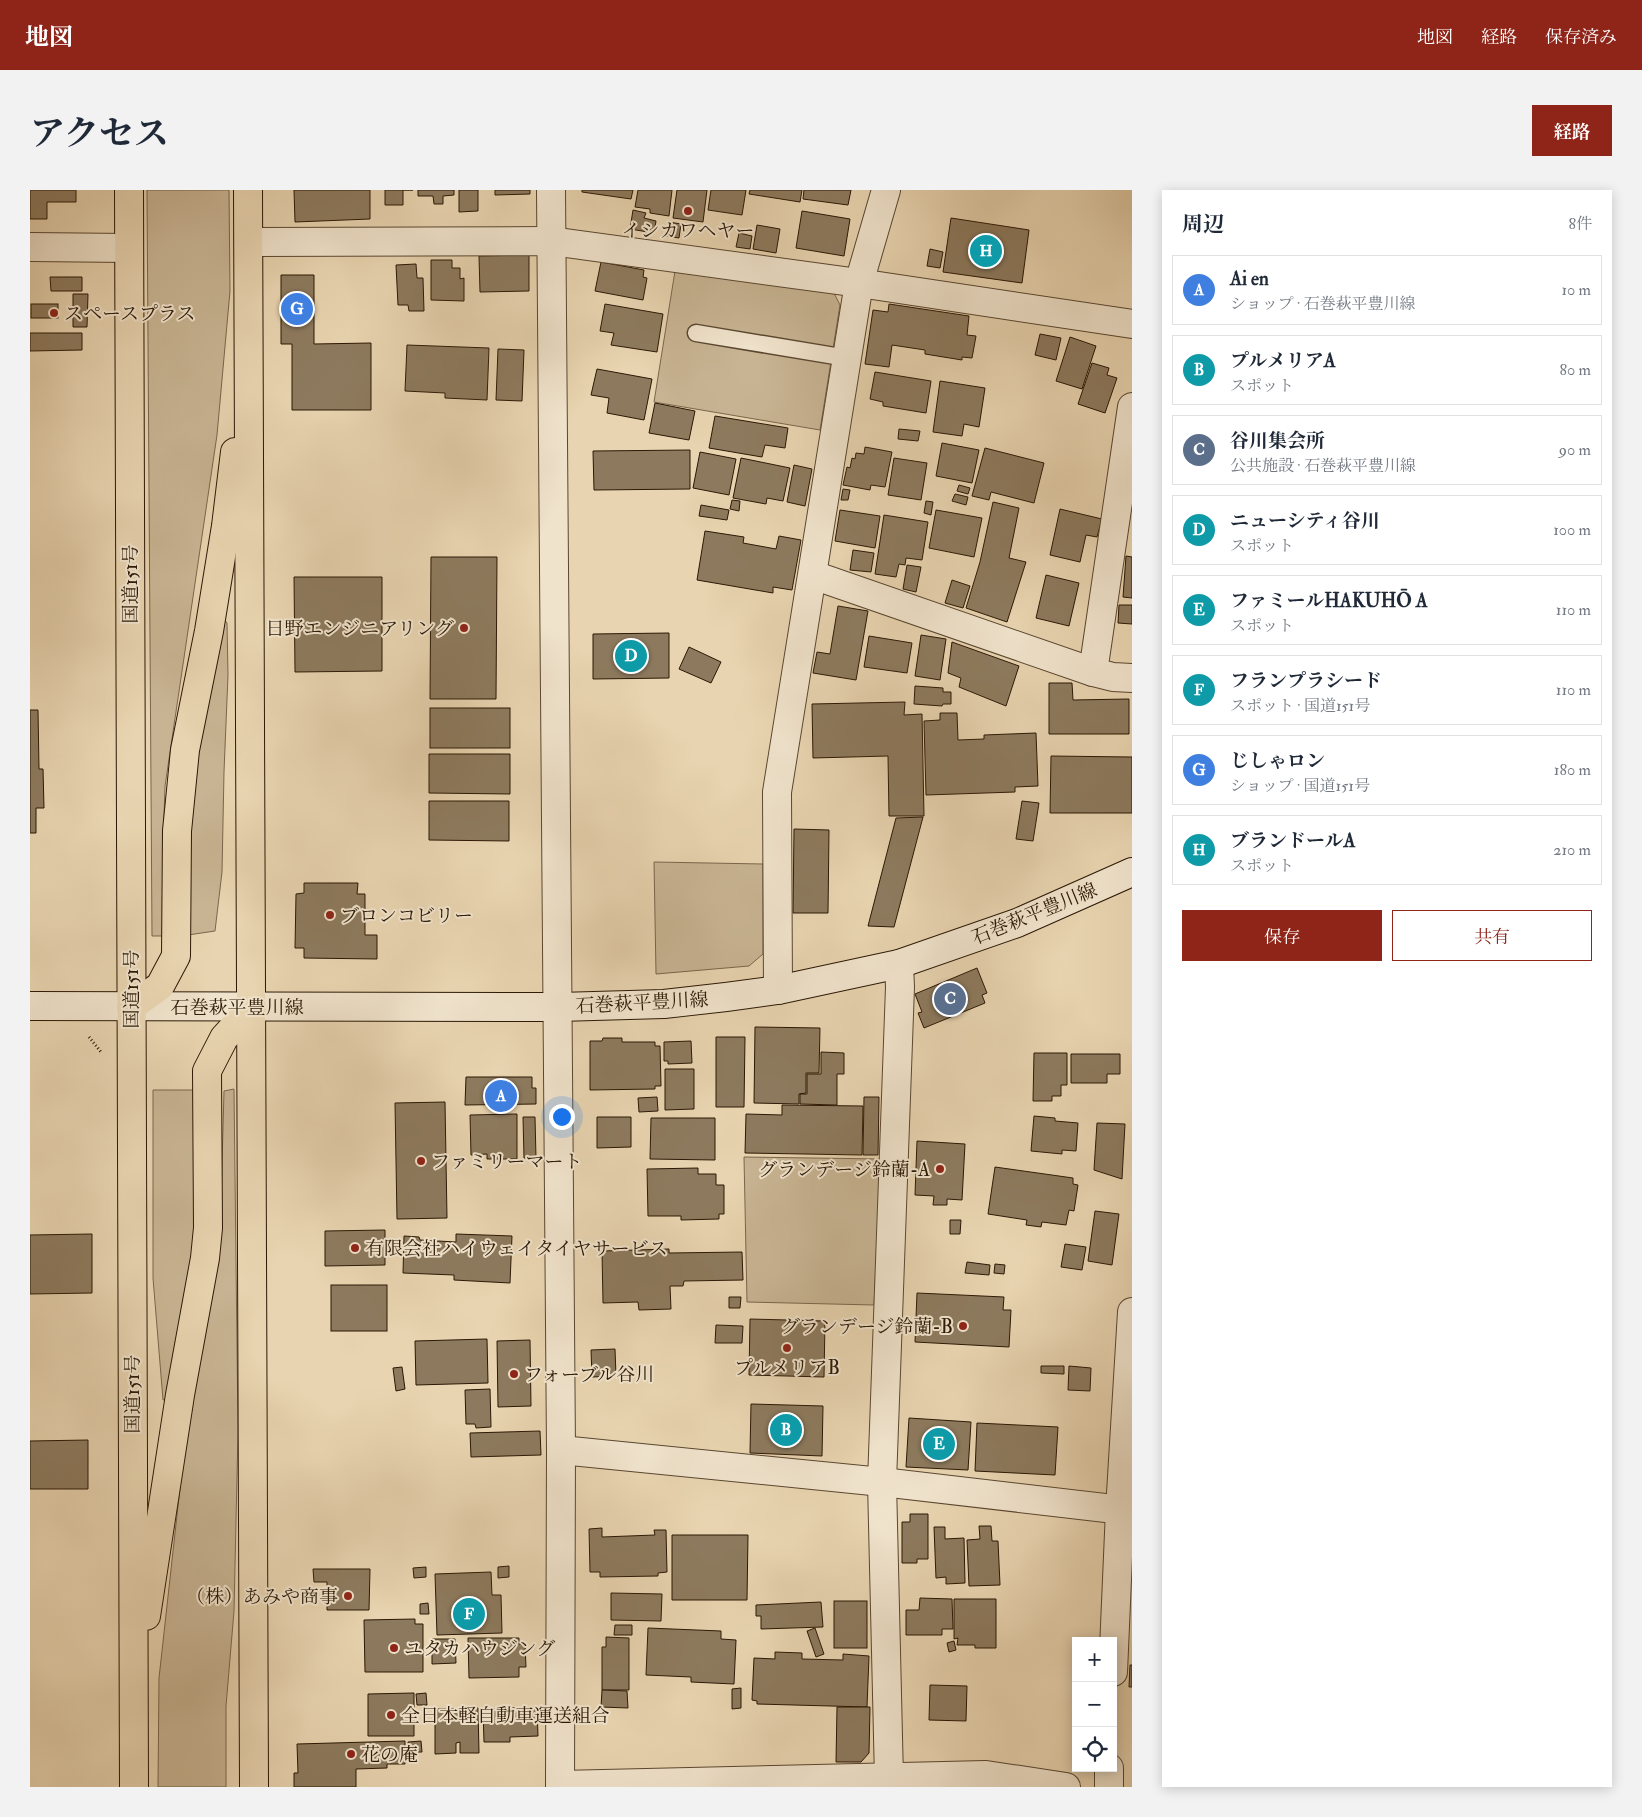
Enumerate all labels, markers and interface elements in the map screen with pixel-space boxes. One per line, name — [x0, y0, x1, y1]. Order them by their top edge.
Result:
text: 地図 — [25, 22, 73, 53]
text: 地図 — [1417, 26, 1453, 49]
text: 経路 — [1481, 26, 1517, 49]
text: 保存済み — [1545, 26, 1617, 49]
button: 経路 — [1532, 105, 1612, 156]
text: アクセス — [30, 112, 169, 156]
marker: イシカワヘヤー — [682, 205, 694, 217]
text: 周辺 — [1182, 211, 1224, 238]
text: 8件 — [1568, 214, 1592, 234]
place label: イシカワヘヤー — [621, 219, 755, 243]
pin: H — [970, 232, 1002, 270]
text: Ai en — [1230, 267, 1269, 291]
text: A — [1194, 280, 1204, 300]
text: 10 m — [1561, 280, 1591, 300]
pin: G — [281, 290, 313, 328]
text: ショップ · 石巻萩平豊川線 — [1230, 294, 1416, 314]
place label: スペースプラス — [64, 302, 195, 326]
marker: スペースプラス — [48, 307, 60, 319]
text: プルメリアA — [1230, 349, 1336, 373]
text: B — [1194, 360, 1204, 380]
text: 80 m — [1560, 360, 1591, 380]
text: スポット — [1230, 376, 1294, 396]
text: 谷川集会所 — [1230, 429, 1325, 453]
text: C — [1193, 440, 1205, 460]
text: 90 m — [1559, 440, 1591, 460]
text: 公共施設 · 石巻萩平豊川線 — [1230, 456, 1416, 476]
text: ニューシティ谷川 — [1230, 509, 1380, 533]
text: D — [1192, 520, 1206, 540]
text: 100 m — [1553, 520, 1591, 540]
text: スポット — [1230, 536, 1294, 556]
street label: 国道151号 — [119, 545, 143, 623]
text: ファミールHAKUHŌ A — [1230, 589, 1428, 613]
text: E — [1193, 600, 1205, 620]
text: 110 m — [1556, 600, 1591, 620]
text: スポット — [1230, 616, 1294, 636]
place label: 日野エンジニアリング — [266, 617, 454, 641]
marker: 日野エンジニアリング — [458, 622, 470, 634]
pin: D — [615, 637, 647, 675]
text: フランプラシード — [1230, 669, 1382, 693]
text: F — [1194, 680, 1204, 700]
text: 110 m — [1556, 680, 1591, 700]
text: スポット · 国道151号 — [1230, 696, 1370, 716]
text: じしゃロン — [1230, 749, 1325, 773]
text: G — [1192, 760, 1206, 780]
text: 180 m — [1554, 760, 1591, 780]
text: ショップ · 国道151号 — [1230, 776, 1370, 796]
text: ブランドールA — [1230, 829, 1356, 853]
text: H — [1192, 840, 1206, 860]
text: 210 m — [1553, 840, 1591, 860]
text: スポット — [1230, 856, 1294, 876]
street label: 石巻萩平豊川線 — [968, 878, 1101, 950]
place label: ブロンコビリー — [340, 904, 473, 928]
marker: ブロンコビリー — [324, 909, 336, 921]
button: 保存 — [1182, 910, 1382, 961]
button: 共有 — [1392, 910, 1592, 961]
street label: 国道151号 — [120, 950, 144, 1028]
pin: C — [934, 980, 966, 1018]
street label: 石巻萩平豊川線 — [575, 988, 709, 1018]
street label: 石巻萩平豊川線 — [170, 996, 304, 1020]
pin: A — [485, 1077, 517, 1115]
your location — [549, 1104, 575, 1130]
place label: ファミリーマート — [431, 1150, 583, 1174]
marker: ファミリーマート — [415, 1155, 427, 1167]
place label: グランデージ鈴蘭-A — [758, 1158, 930, 1182]
marker: グランデージ鈴蘭-A — [934, 1163, 946, 1175]
place label: 有限会社ハイウェイタイヤサービス — [365, 1237, 668, 1261]
marker: 有限会社ハイウェイタイヤサービス — [349, 1242, 361, 1254]
place label: グランデージ鈴蘭-B — [781, 1315, 953, 1339]
marker: グランデージ鈴蘭-B — [957, 1320, 969, 1332]
marker: プルメリアB — [781, 1342, 793, 1354]
street label: 国道151号 — [121, 1355, 145, 1433]
place label: プルメリアB — [734, 1356, 840, 1380]
place label: フォーブル谷川 — [524, 1363, 654, 1387]
marker: フォーブル谷川 — [508, 1368, 520, 1380]
pin: B — [770, 1411, 802, 1449]
pin: E — [923, 1425, 955, 1463]
place label: （株）あみや商事 — [186, 1585, 338, 1609]
marker: （株）あみや商事 — [342, 1590, 354, 1602]
pin: F — [453, 1595, 485, 1633]
place label: ユタカハウジング — [404, 1637, 555, 1661]
map controls — [1072, 1637, 1117, 1772]
button: + — [1072, 1637, 1117, 1682]
marker: ユタカハウジング — [388, 1642, 400, 1654]
button: − — [1072, 1682, 1117, 1727]
place label: 全日本軽自動車運送組合 — [401, 1704, 610, 1728]
marker: 全日本軽自動車運送組合 — [385, 1709, 397, 1721]
button: locate — [1072, 1727, 1117, 1772]
place label: 花の庵 — [361, 1743, 418, 1767]
marker: 花の庵 — [345, 1748, 357, 1760]

